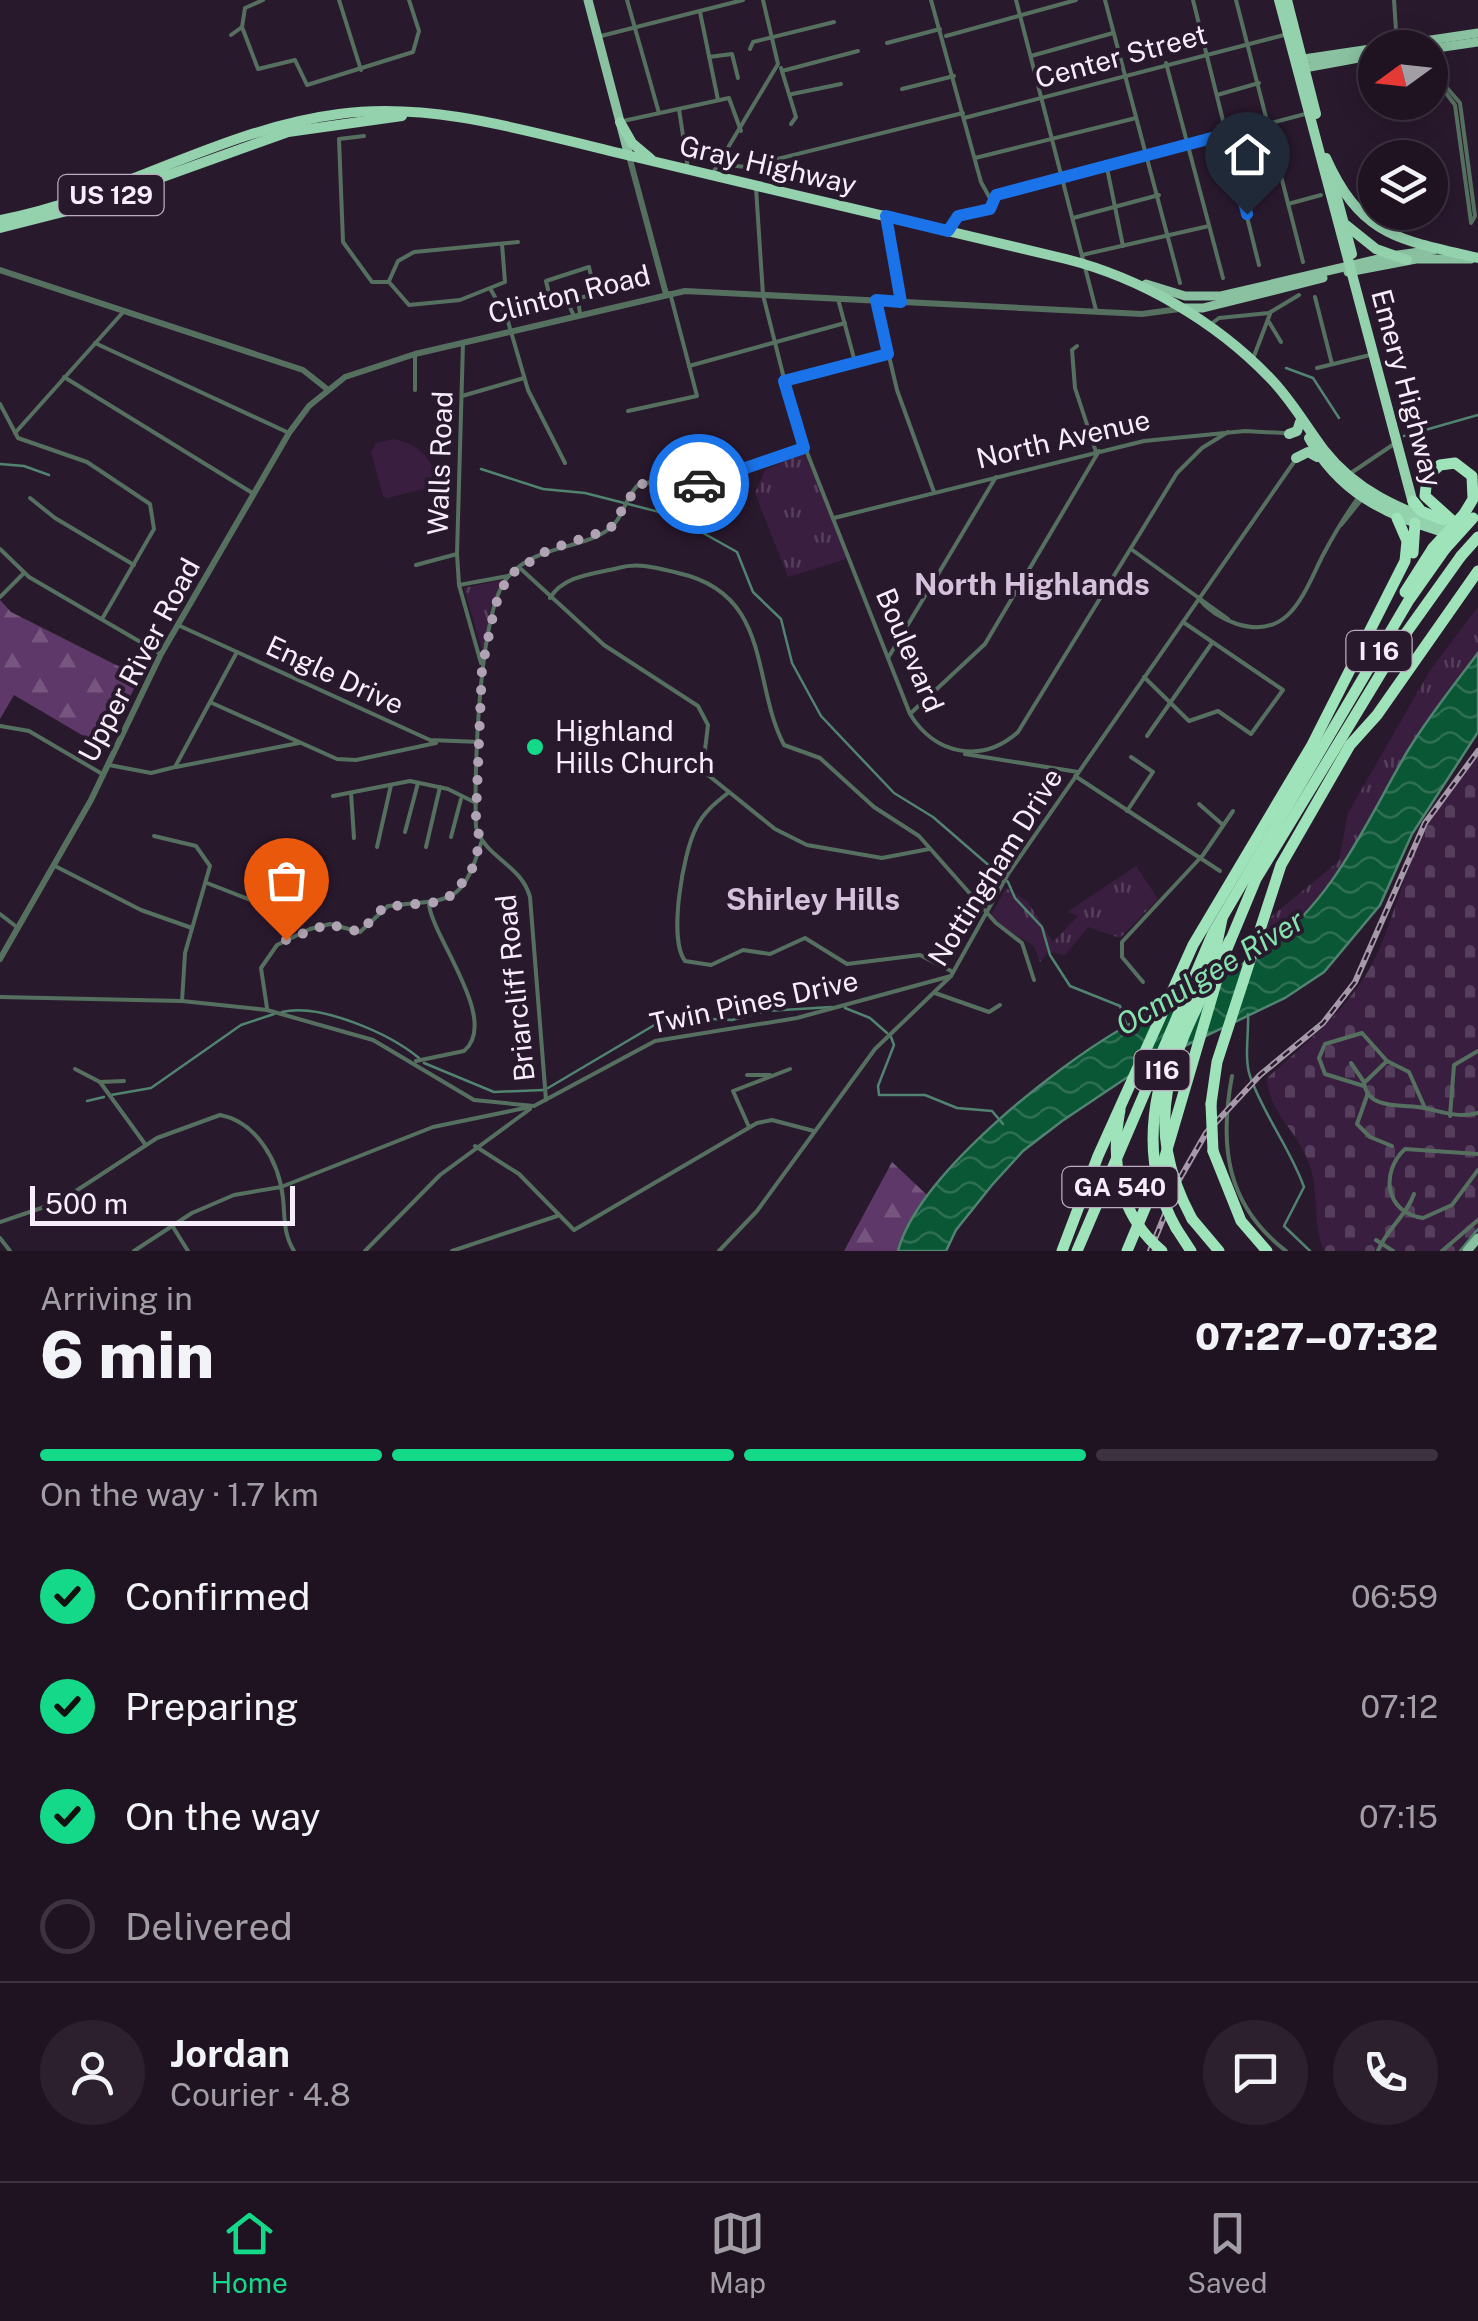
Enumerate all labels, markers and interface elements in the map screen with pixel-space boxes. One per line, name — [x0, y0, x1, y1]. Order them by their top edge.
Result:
street label: Center Street — [1031, 17, 1210, 94]
north arrow — [1358, 30, 1448, 120]
map controls — [1358, 30, 1448, 230]
pin — [1205, 112, 1290, 215]
icon: home — [1220, 127, 1275, 182]
street label: Gray Highway — [676, 128, 860, 201]
button: layers — [1358, 140, 1448, 230]
road number: US 129 — [58, 175, 164, 215]
street label: Clinton Road — [484, 257, 653, 330]
street label: Emery Highway — [1365, 286, 1450, 490]
street label: Walls Road — [420, 390, 459, 536]
street label: North Avenue — [973, 402, 1153, 475]
courier — [649, 434, 749, 534]
icon: car — [672, 457, 727, 512]
street label: Upper River Road — [71, 552, 206, 767]
district label: North Highlands — [914, 566, 1150, 602]
street label: Boulevard — [870, 583, 951, 717]
street label: Engle Drive — [261, 628, 409, 721]
road number: I 16 — [1346, 631, 1412, 671]
place label: Highland Hills Church — [555, 714, 714, 779]
marker: Highland Hills Church — [524, 736, 546, 758]
street label: Nottingham Drive — [920, 762, 1069, 972]
pin — [244, 838, 329, 941]
icon: bag — [259, 853, 314, 908]
district label: Shirley Hills — [726, 881, 900, 917]
street label: Briarcliff Road — [488, 893, 541, 1083]
water label: Ocmulgee River — [1109, 901, 1311, 1042]
street label: Twin Pines Drive — [647, 963, 861, 1040]
road number: I16 — [1134, 1050, 1190, 1090]
road number: GA 540 — [1062, 1167, 1178, 1207]
scale bar — [30, 1181, 295, 1226]
text: 500 m — [45, 1187, 128, 1220]
text: Arriving in — [40, 1280, 193, 1317]
text: 07:27–07:32 — [1195, 1314, 1438, 1359]
text: 6 min — [40, 1316, 214, 1393]
text: On the way · 1.7 km — [40, 1476, 319, 1513]
icon: check — [40, 1569, 95, 1624]
text: Confirmed — [125, 1574, 310, 1619]
text: 06:59 — [1351, 1578, 1438, 1615]
icon: check — [40, 1679, 95, 1734]
text: Preparing — [125, 1684, 299, 1729]
text: 07:12 — [1360, 1688, 1438, 1725]
icon: check — [40, 1789, 95, 1844]
text: On the way — [125, 1794, 321, 1839]
text: 07:15 — [1359, 1798, 1438, 1835]
text: Delivered — [125, 1904, 293, 1949]
button: person — [40, 2020, 145, 2125]
button: chat — [1203, 2020, 1308, 2125]
button: phone — [1333, 2020, 1438, 2125]
text: Jordan — [170, 2031, 290, 2076]
text: Courier · 4.8 — [170, 2076, 351, 2113]
tab: Home — [211, 2206, 288, 2299]
tab: Map — [709, 2206, 766, 2299]
tab: Saved — [1187, 2206, 1267, 2299]

